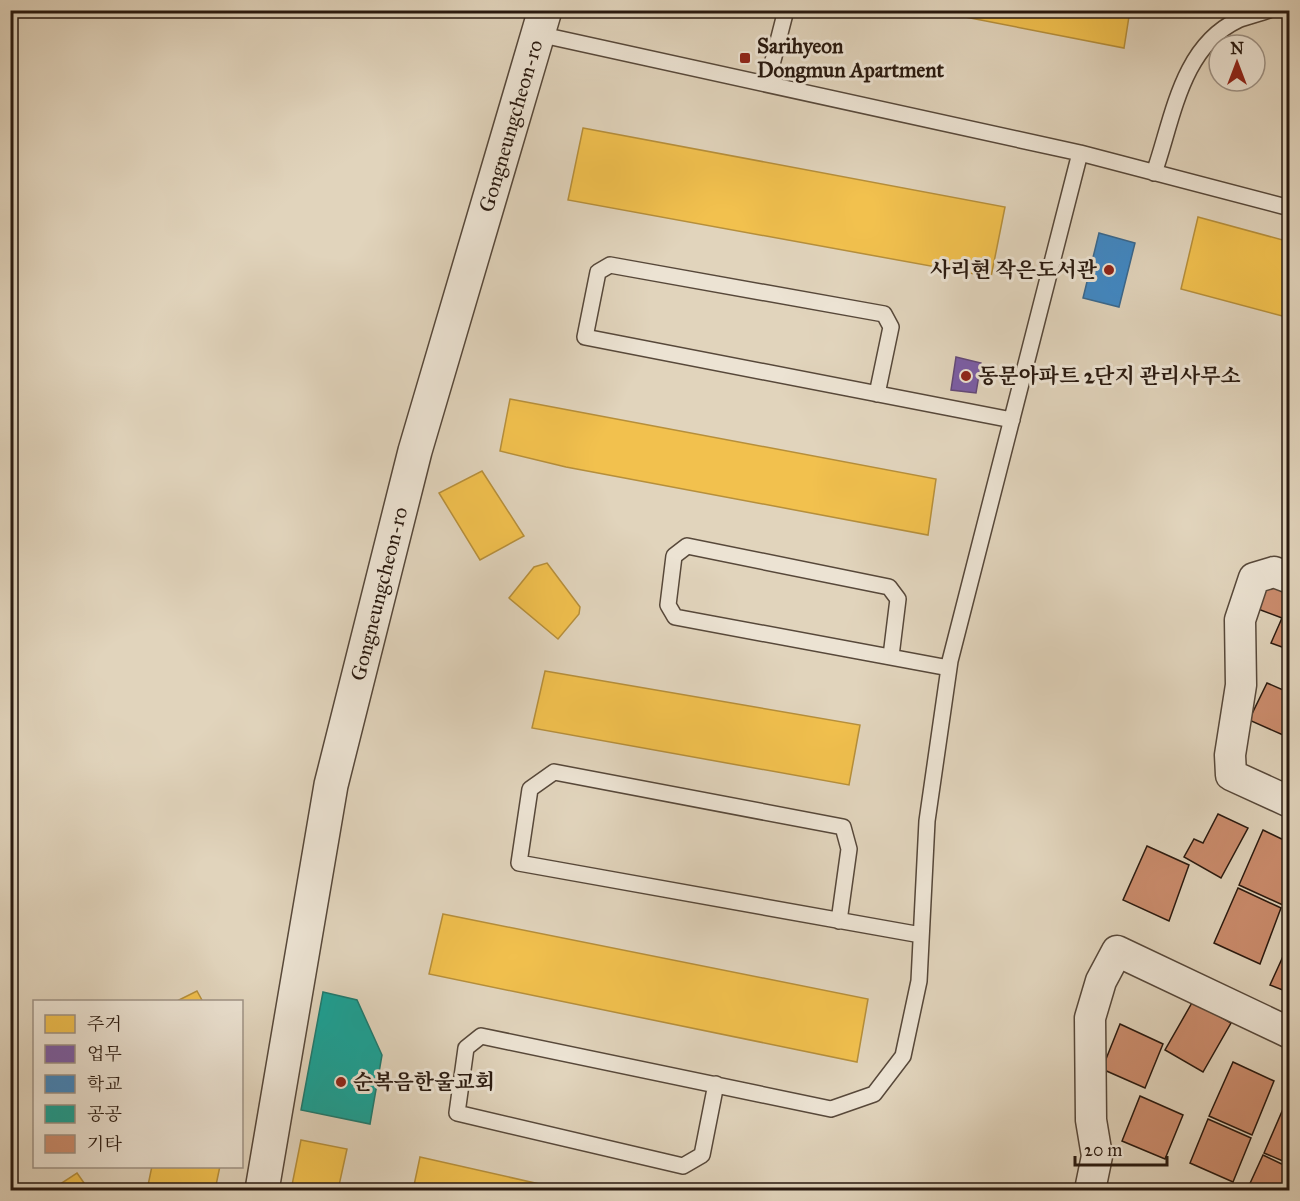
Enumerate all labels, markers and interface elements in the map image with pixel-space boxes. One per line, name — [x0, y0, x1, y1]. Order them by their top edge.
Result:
place label: Sarihyeon Dongmun Apartment — [757, 33, 944, 83]
north arrow — [1207, 33, 1267, 93]
street label: Gongneungcheon-ro — [473, 37, 549, 215]
text: N — [1230, 39, 1244, 58]
marker: Sarihyeon Dongmun Apartment — [738, 51, 752, 65]
place label: 사리현 작은도서관 — [930, 257, 1098, 283]
marker: 사리현 작은도서관 — [1102, 263, 1116, 277]
place label: 동문아파트 2단지 관리사무소 — [978, 363, 1241, 389]
marker: 동문아파트 2단지 관리사무소 — [959, 369, 973, 383]
street label: Gongneungcheon-ro — [345, 504, 413, 683]
legend — [33, 1000, 243, 1168]
text: 주거 — [87, 1013, 122, 1035]
text: 업무 — [87, 1043, 122, 1065]
place label: 순복음한울교회 — [353, 1069, 495, 1095]
text: 학교 — [87, 1073, 122, 1095]
marker: 순복음한울교회 — [334, 1075, 348, 1089]
text: 공공 — [87, 1103, 122, 1125]
scale bar — [1075, 1129, 1166, 1167]
text: 기타 — [87, 1133, 122, 1155]
text: 20 m — [1084, 1139, 1122, 1161]

